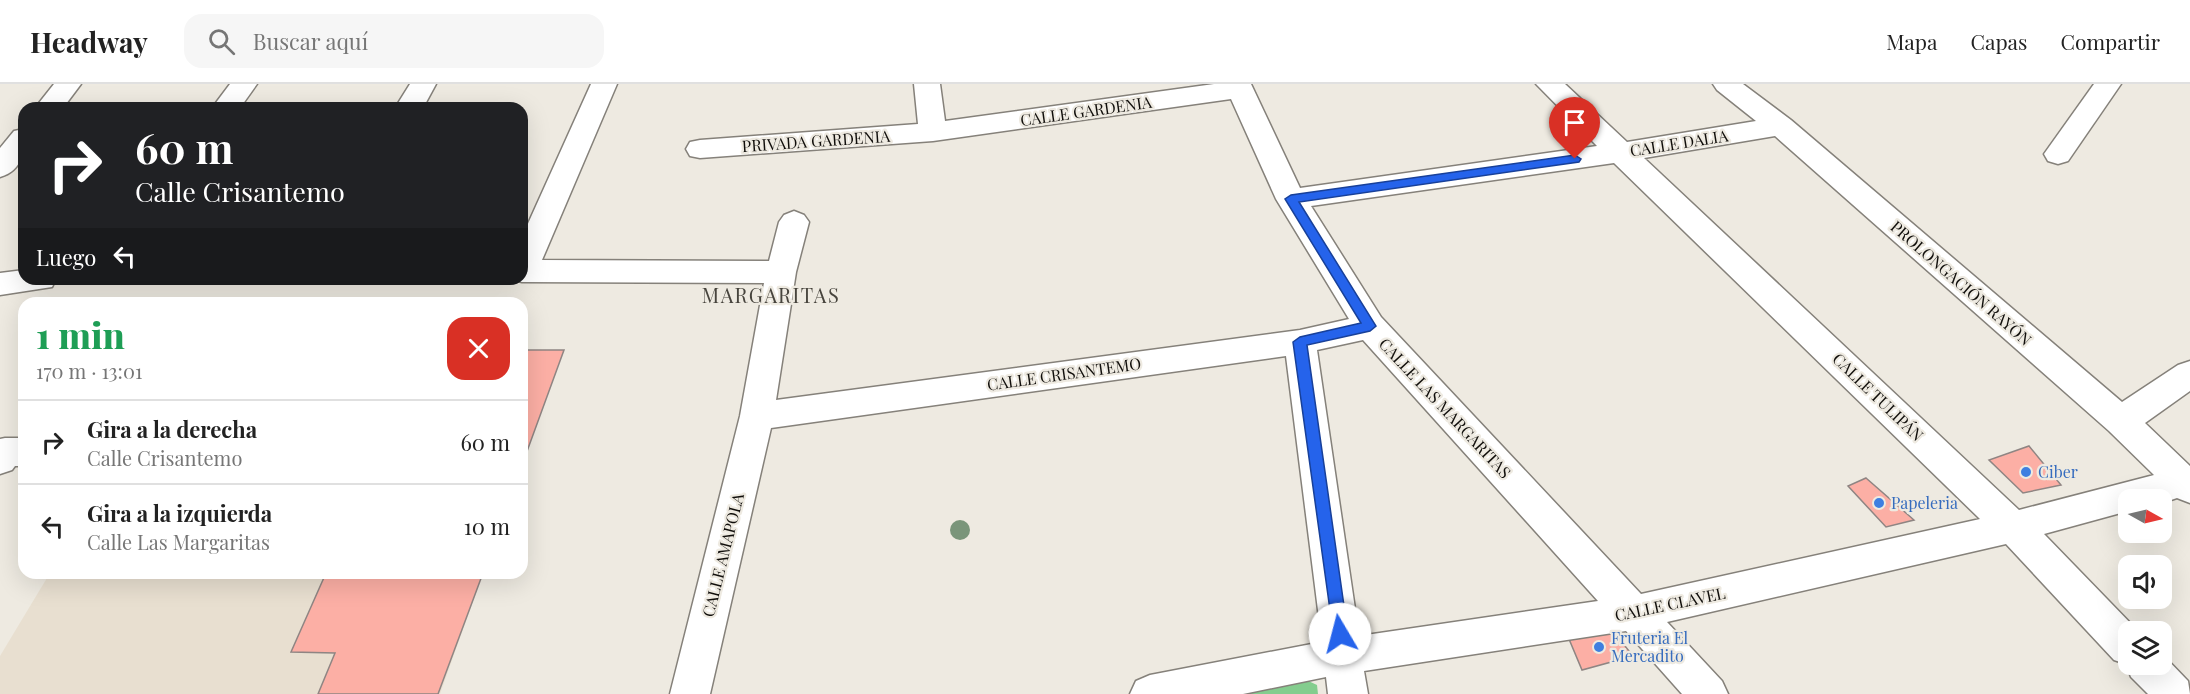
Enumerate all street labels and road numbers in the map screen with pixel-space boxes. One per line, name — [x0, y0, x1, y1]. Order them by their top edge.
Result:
street label: CALLE GARDENIA — [1019, 91, 1154, 130]
street label: CALLE DALIA — [1628, 124, 1730, 161]
street label: PRIVADA GARDENIA — [741, 125, 892, 156]
street label: PROLONGACIÓN RAYÓN — [1887, 216, 2036, 350]
street label: CALLE LAS MARGARITAS — [1375, 333, 1516, 482]
street label: CALLE TULIPÁN — [1828, 348, 1928, 445]
street label: CALLE CRISANTEMO — [986, 352, 1142, 395]
street label: CALLE AMAPOLA — [697, 490, 748, 619]
street label: CALLE CLAVEL — [1613, 582, 1727, 625]

